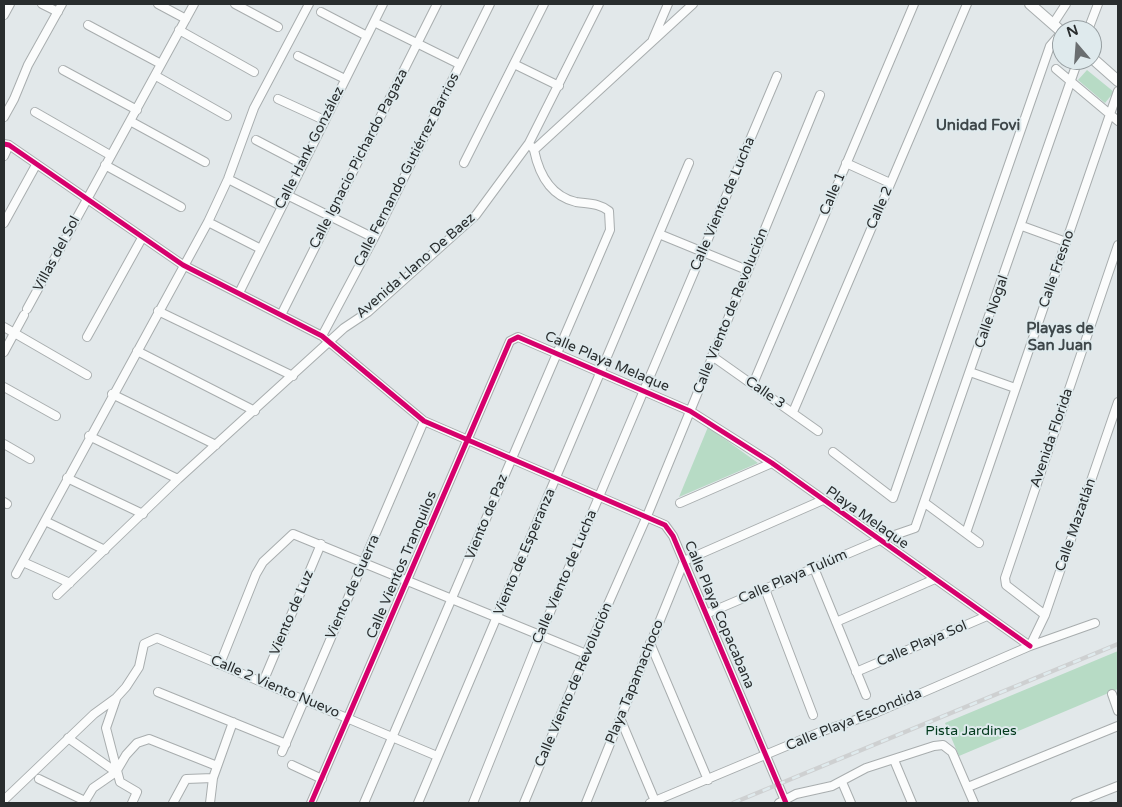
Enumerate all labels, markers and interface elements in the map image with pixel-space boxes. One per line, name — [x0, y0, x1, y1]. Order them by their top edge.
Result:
north arrow — [1052, 20, 1102, 70]
text: N — [1065, 21, 1080, 41]
street label: Calle Ignacio Pichardo Pagaza — [306, 66, 412, 252]
street label: Calle Fernando Gutiérrez Barrios — [351, 70, 463, 270]
street label: Calle Hank González — [272, 84, 348, 212]
district label: Unidad Fovi — [936, 117, 1020, 135]
street label: Calle Viento de Lucha — [687, 135, 759, 273]
street label: Calle 1 — [816, 170, 850, 218]
street label: Calle 2 — [863, 184, 897, 232]
street label: Avenida Llano De Baez — [353, 210, 479, 322]
street label: Villas del Sol — [30, 214, 84, 294]
street label: Calle Viento de Revolución — [690, 226, 772, 396]
street label: Calle Fresno — [1036, 228, 1078, 310]
street label: Calle Nogal — [972, 273, 1012, 351]
district label: Playas de San Juan — [1026, 320, 1094, 355]
street label: Calle Playa Melaque — [542, 328, 672, 396]
street label: Calle 3 — [742, 373, 788, 413]
street label: Avenida Florida — [1027, 386, 1077, 490]
street label: Viento de Paz — [462, 472, 512, 562]
street label: Calle Mazatlán — [1052, 476, 1100, 574]
street label: Playa Melaque — [822, 483, 912, 553]
street label: Viento de Esperanza — [491, 486, 559, 618]
street label: Calle Vientos Tranquilos — [363, 489, 441, 641]
street label: Calle Viento de Lucha — [529, 508, 601, 646]
street label: Viento de Guerra — [322, 532, 384, 642]
street label: Calle Playa Copacabana — [680, 539, 758, 691]
street label: Calle Playa Tulúm — [736, 546, 850, 608]
street label: Viento de Luz — [267, 568, 317, 658]
street label: Calle Viento de Revolución — [532, 600, 616, 770]
street label: Playa Tapamachoco — [602, 617, 668, 747]
street label: Calle Playa Sol — [874, 617, 970, 671]
street label: Calle 2 Viento Nuevo — [208, 652, 342, 722]
street label: Calle Playa Escondida — [784, 685, 924, 755]
park label: Pista Jardines — [925, 723, 1017, 739]

